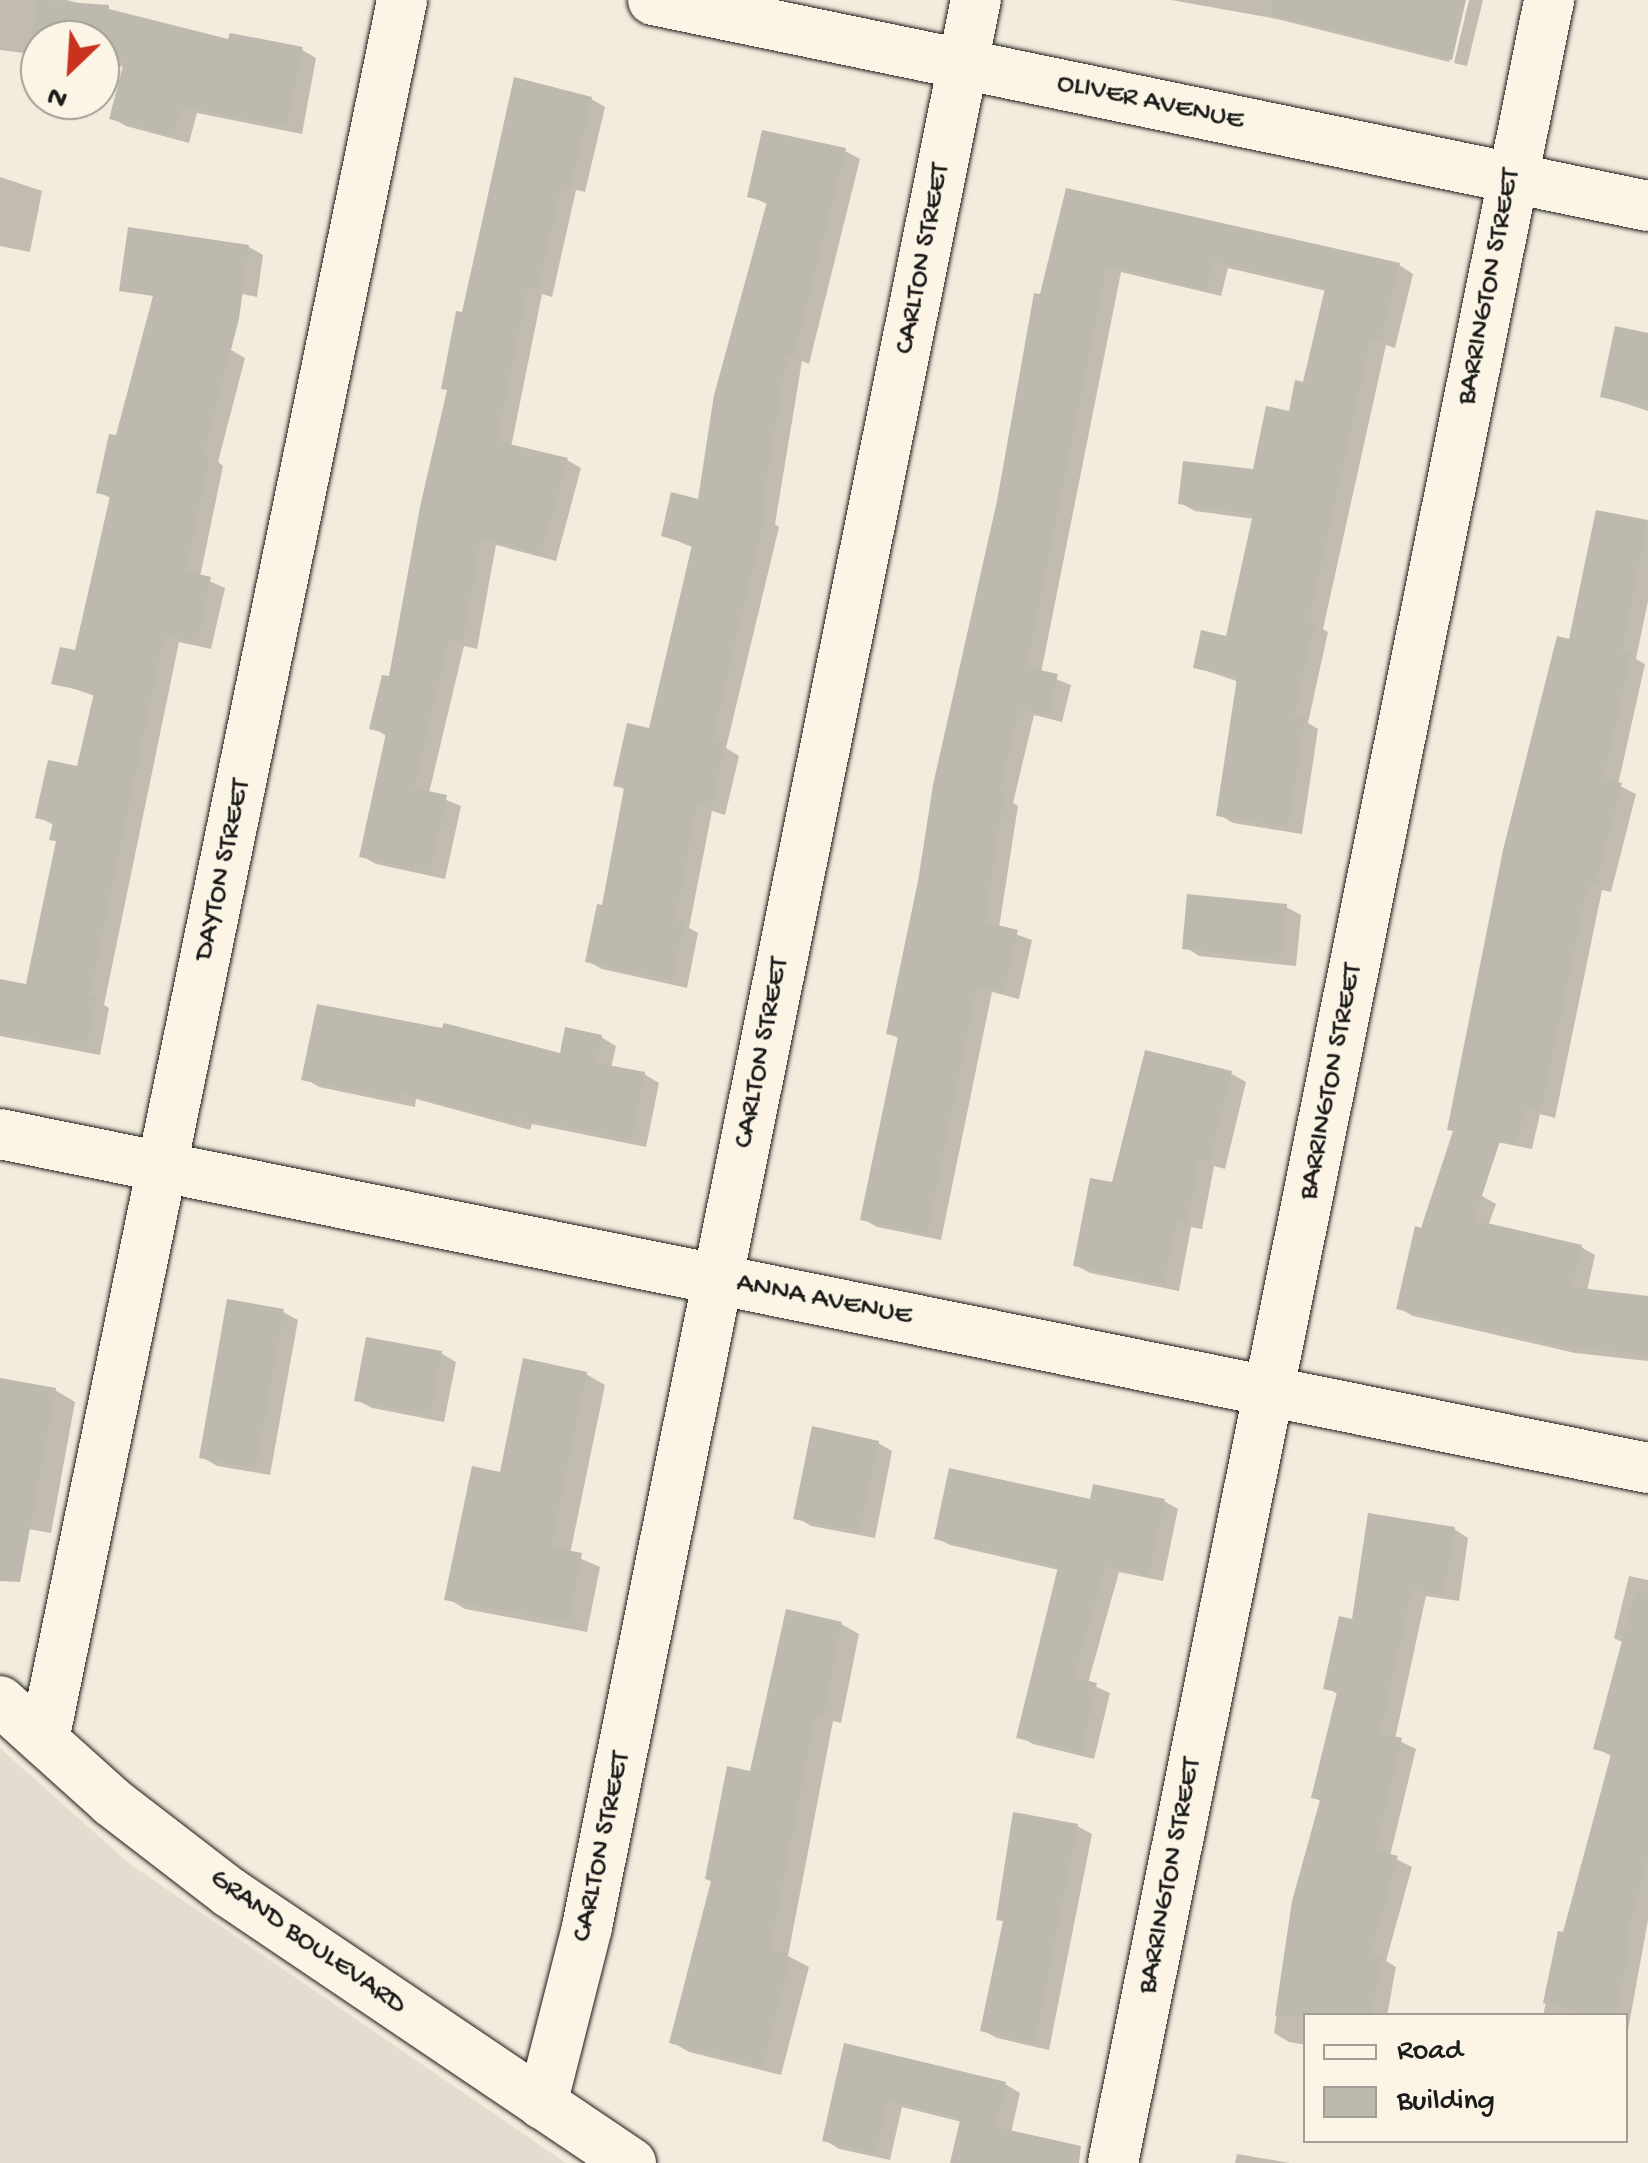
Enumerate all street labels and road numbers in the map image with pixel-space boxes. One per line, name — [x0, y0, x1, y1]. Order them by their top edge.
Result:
street label: OLIVER AVENUE — [1054, 67, 1246, 139]
street label: CARLTON STREET — [889, 161, 959, 357]
street label: BARRINGTON STREET — [1451, 166, 1529, 408]
street label: DAYTON STREET — [188, 776, 260, 964]
street label: CARLTON STREET — [728, 955, 798, 1151]
street label: BARRINGTON STREET — [1293, 961, 1371, 1203]
street label: ANNA AVENUE — [734, 1268, 914, 1334]
street label: CARLTON STREET — [566, 1749, 640, 1945]
street label: BARRINGTON STREET — [1132, 1755, 1210, 1997]
street label: GRAND BOULEVARD — [202, 1863, 412, 2023]

